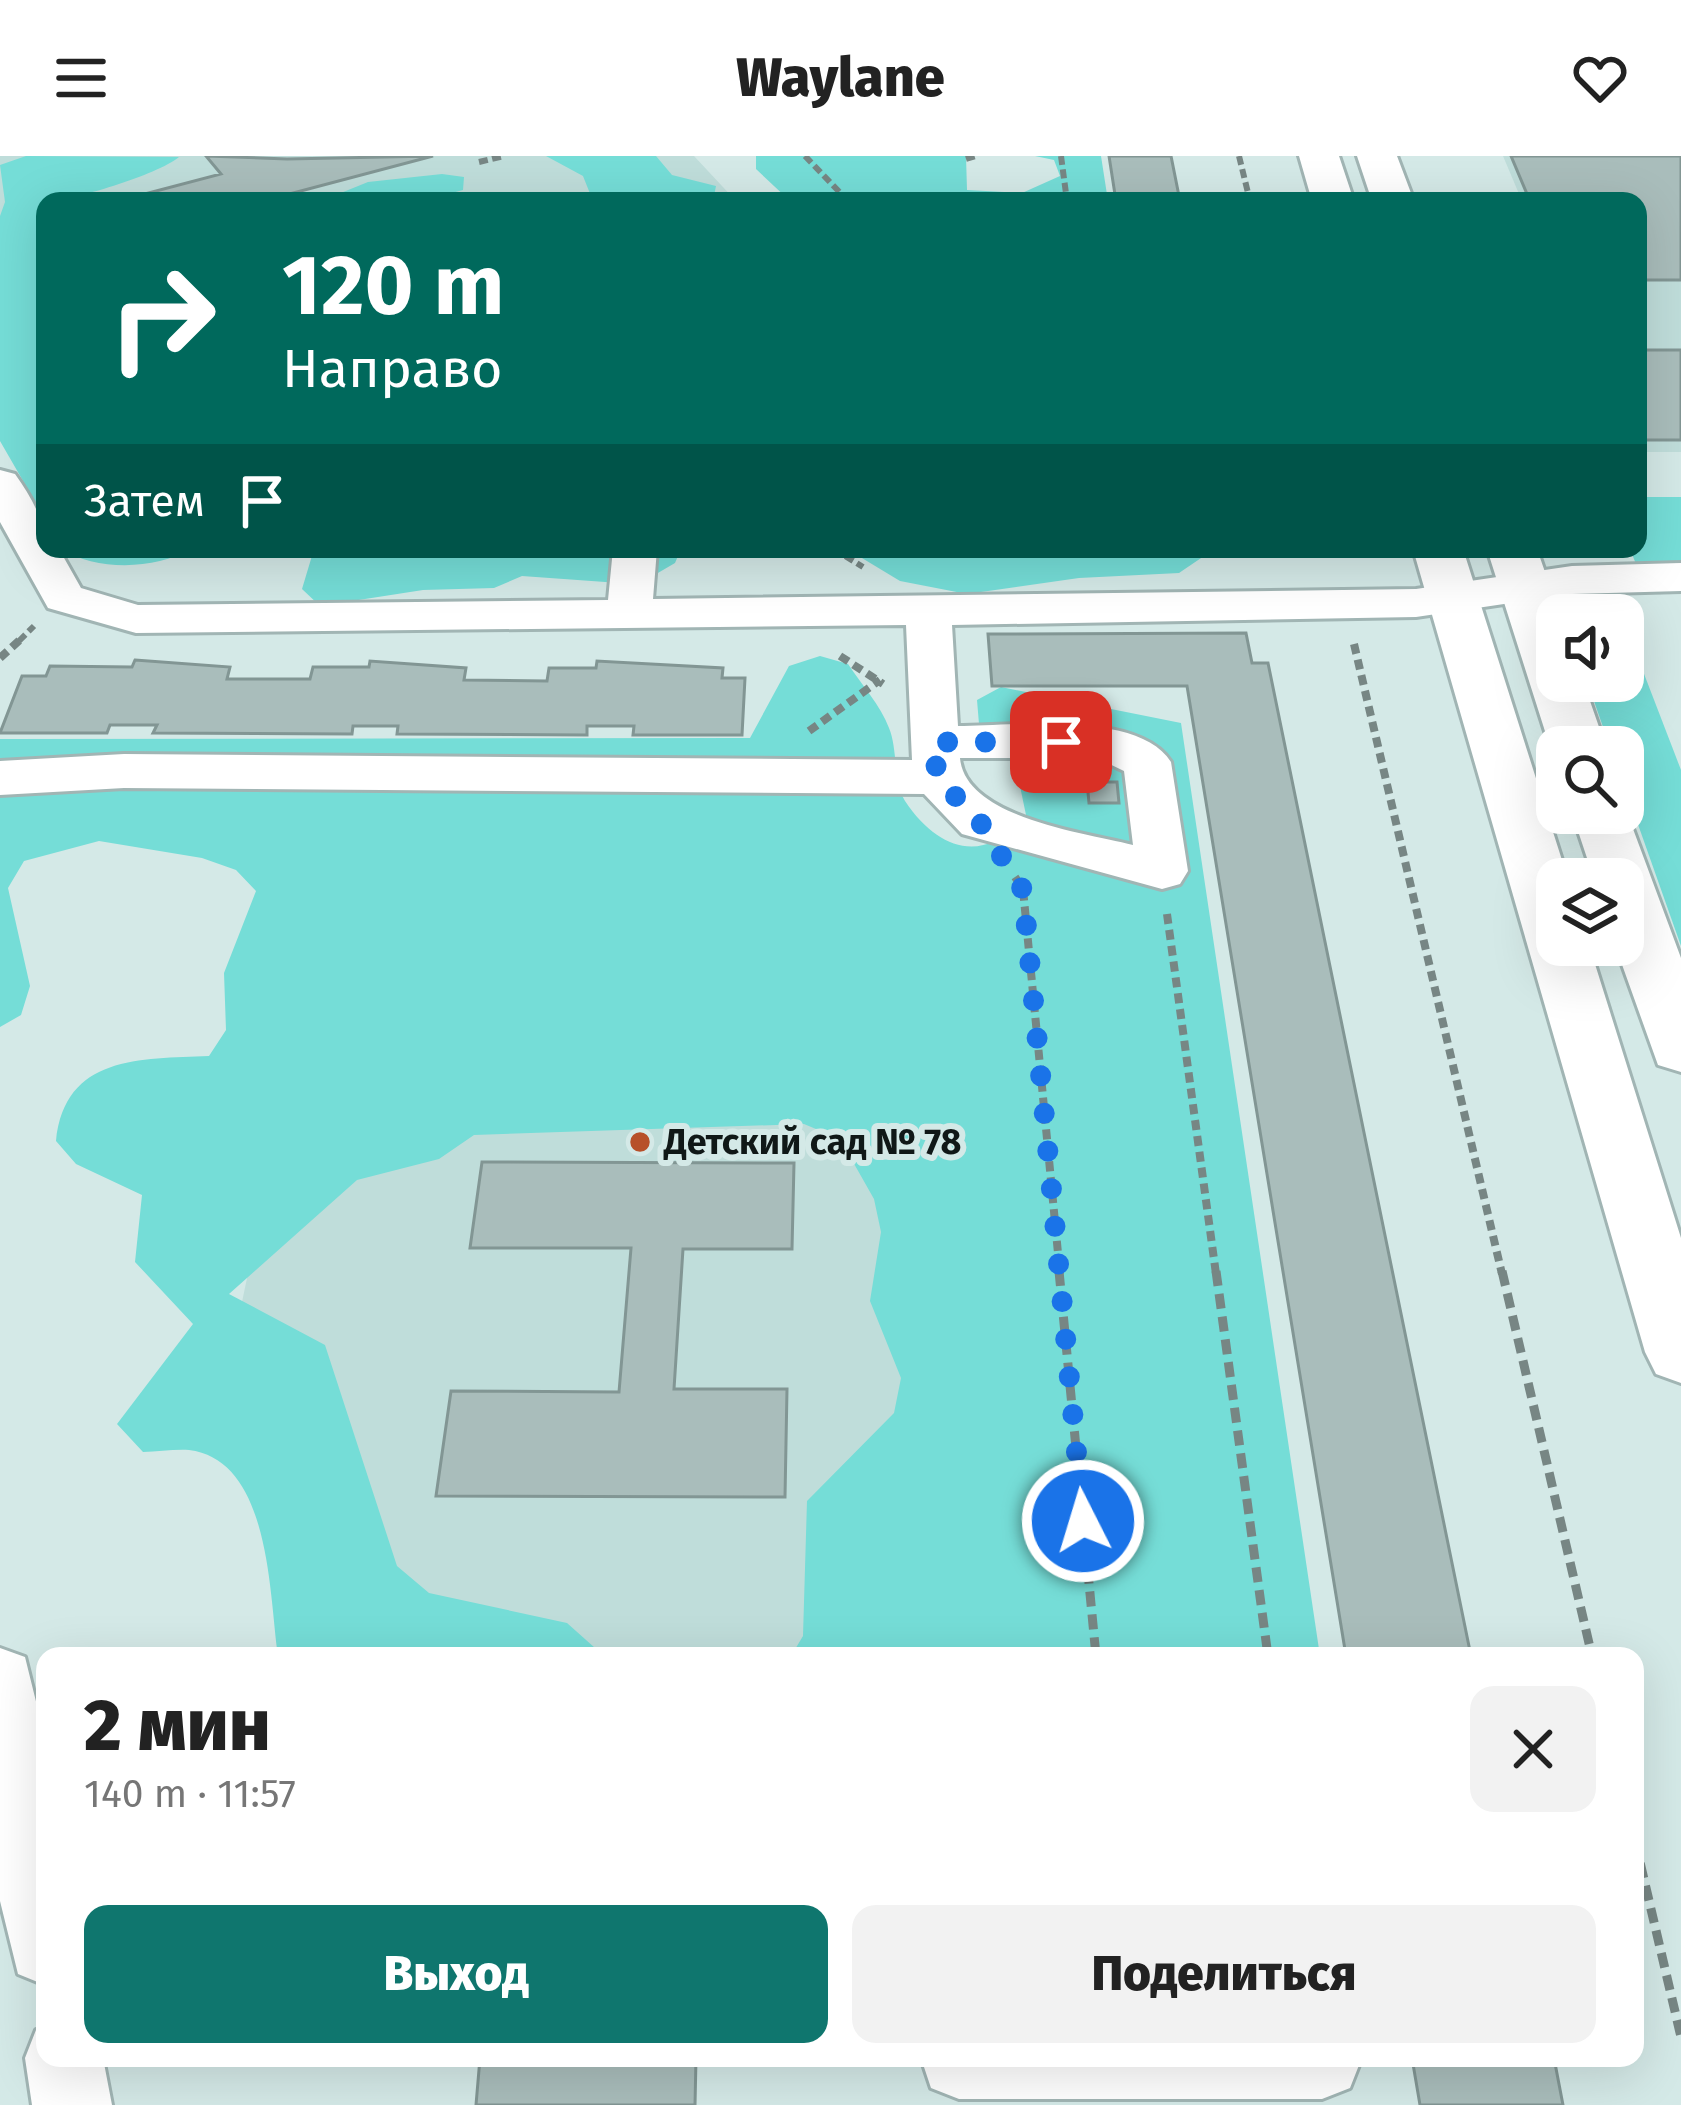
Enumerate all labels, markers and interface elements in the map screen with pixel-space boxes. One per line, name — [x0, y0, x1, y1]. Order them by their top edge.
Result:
icon: menu — [48, 45, 114, 111]
icon: heart — [1567, 45, 1633, 111]
text: Waylane — [736, 46, 945, 110]
text: 120 m — [282, 235, 504, 336]
icon: right — [84, 240, 240, 396]
text: Направо — [282, 337, 503, 401]
icon: arrive — [229, 468, 295, 534]
text: Затем — [84, 474, 205, 528]
map controls — [1536, 594, 1644, 966]
button: sound — [1536, 594, 1644, 702]
pin — [1010, 691, 1112, 793]
icon: arrive — [1028, 709, 1094, 775]
button: search — [1536, 726, 1644, 834]
button: layers — [1536, 858, 1644, 966]
place label: Детский сад № 78 — [663, 1120, 961, 1164]
marker: Детский сад № 78 — [627, 1129, 653, 1155]
position arrow — [1020, 1458, 1146, 1584]
text: 2 мин — [84, 1683, 271, 1769]
button: close — [1470, 1686, 1596, 1812]
text: 140 m · 11:57 — [84, 1771, 296, 1817]
button: Выход — [84, 1905, 828, 2043]
button: Поделиться — [852, 1905, 1596, 2043]

